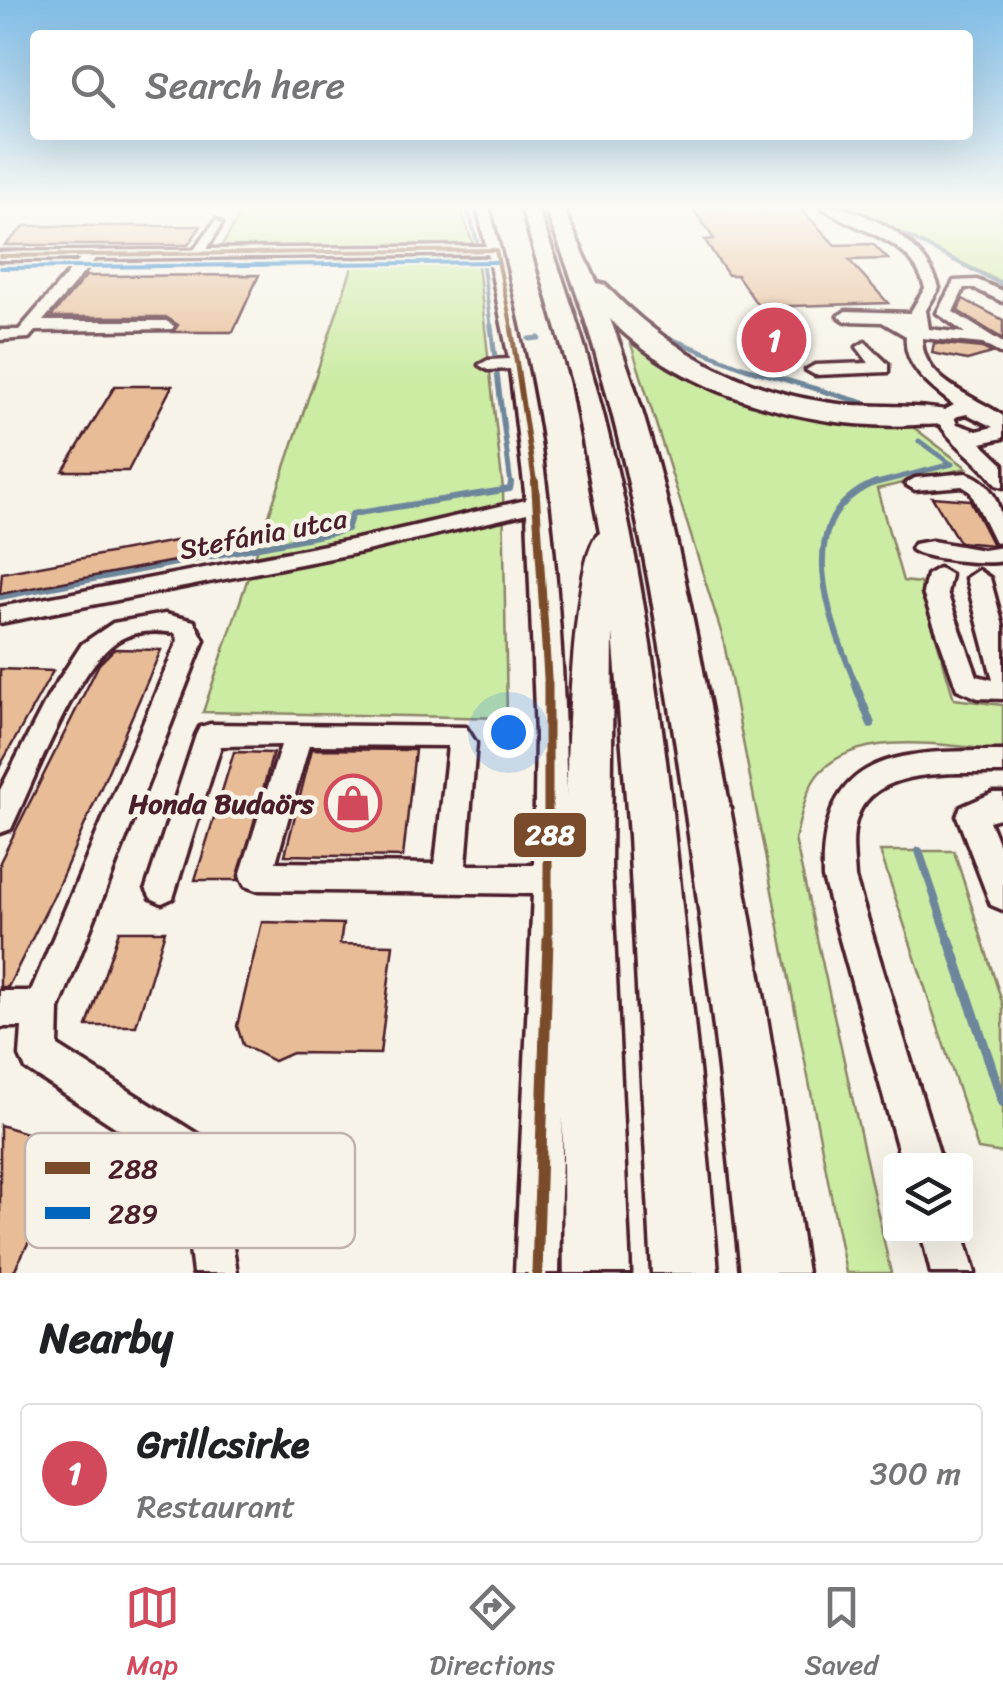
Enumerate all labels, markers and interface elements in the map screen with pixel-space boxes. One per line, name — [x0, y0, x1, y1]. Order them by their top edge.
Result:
search box — [30, 30, 973, 140]
text: Search here — [145, 52, 345, 119]
icon: search — [65, 58, 120, 113]
pin: 1 — [742, 302, 806, 378]
street label: Stefánia utca — [175, 494, 352, 574]
your location — [483, 707, 534, 758]
shop icon: Honda Budaörs — [323, 773, 383, 833]
place label: Honda Budaörs — [128, 779, 315, 828]
text: 288 — [524, 810, 575, 859]
line badge: 288 — [512, 811, 588, 859]
legend — [25, 1133, 355, 1248]
text: 288 — [108, 1144, 158, 1193]
map controls — [883, 1153, 973, 1243]
button: layers — [883, 1153, 973, 1243]
text: 289 — [108, 1189, 158, 1238]
text: Nearby — [40, 1301, 173, 1375]
text: Grillcsirke — [137, 1411, 309, 1478]
text: 1 — [68, 1445, 81, 1502]
text: 300 m — [870, 1445, 961, 1502]
text: Restaurant — [137, 1478, 295, 1535]
tab: Map — [125, 1580, 180, 1689]
tab: Directions — [429, 1580, 555, 1689]
tab: Saved — [804, 1580, 878, 1689]

